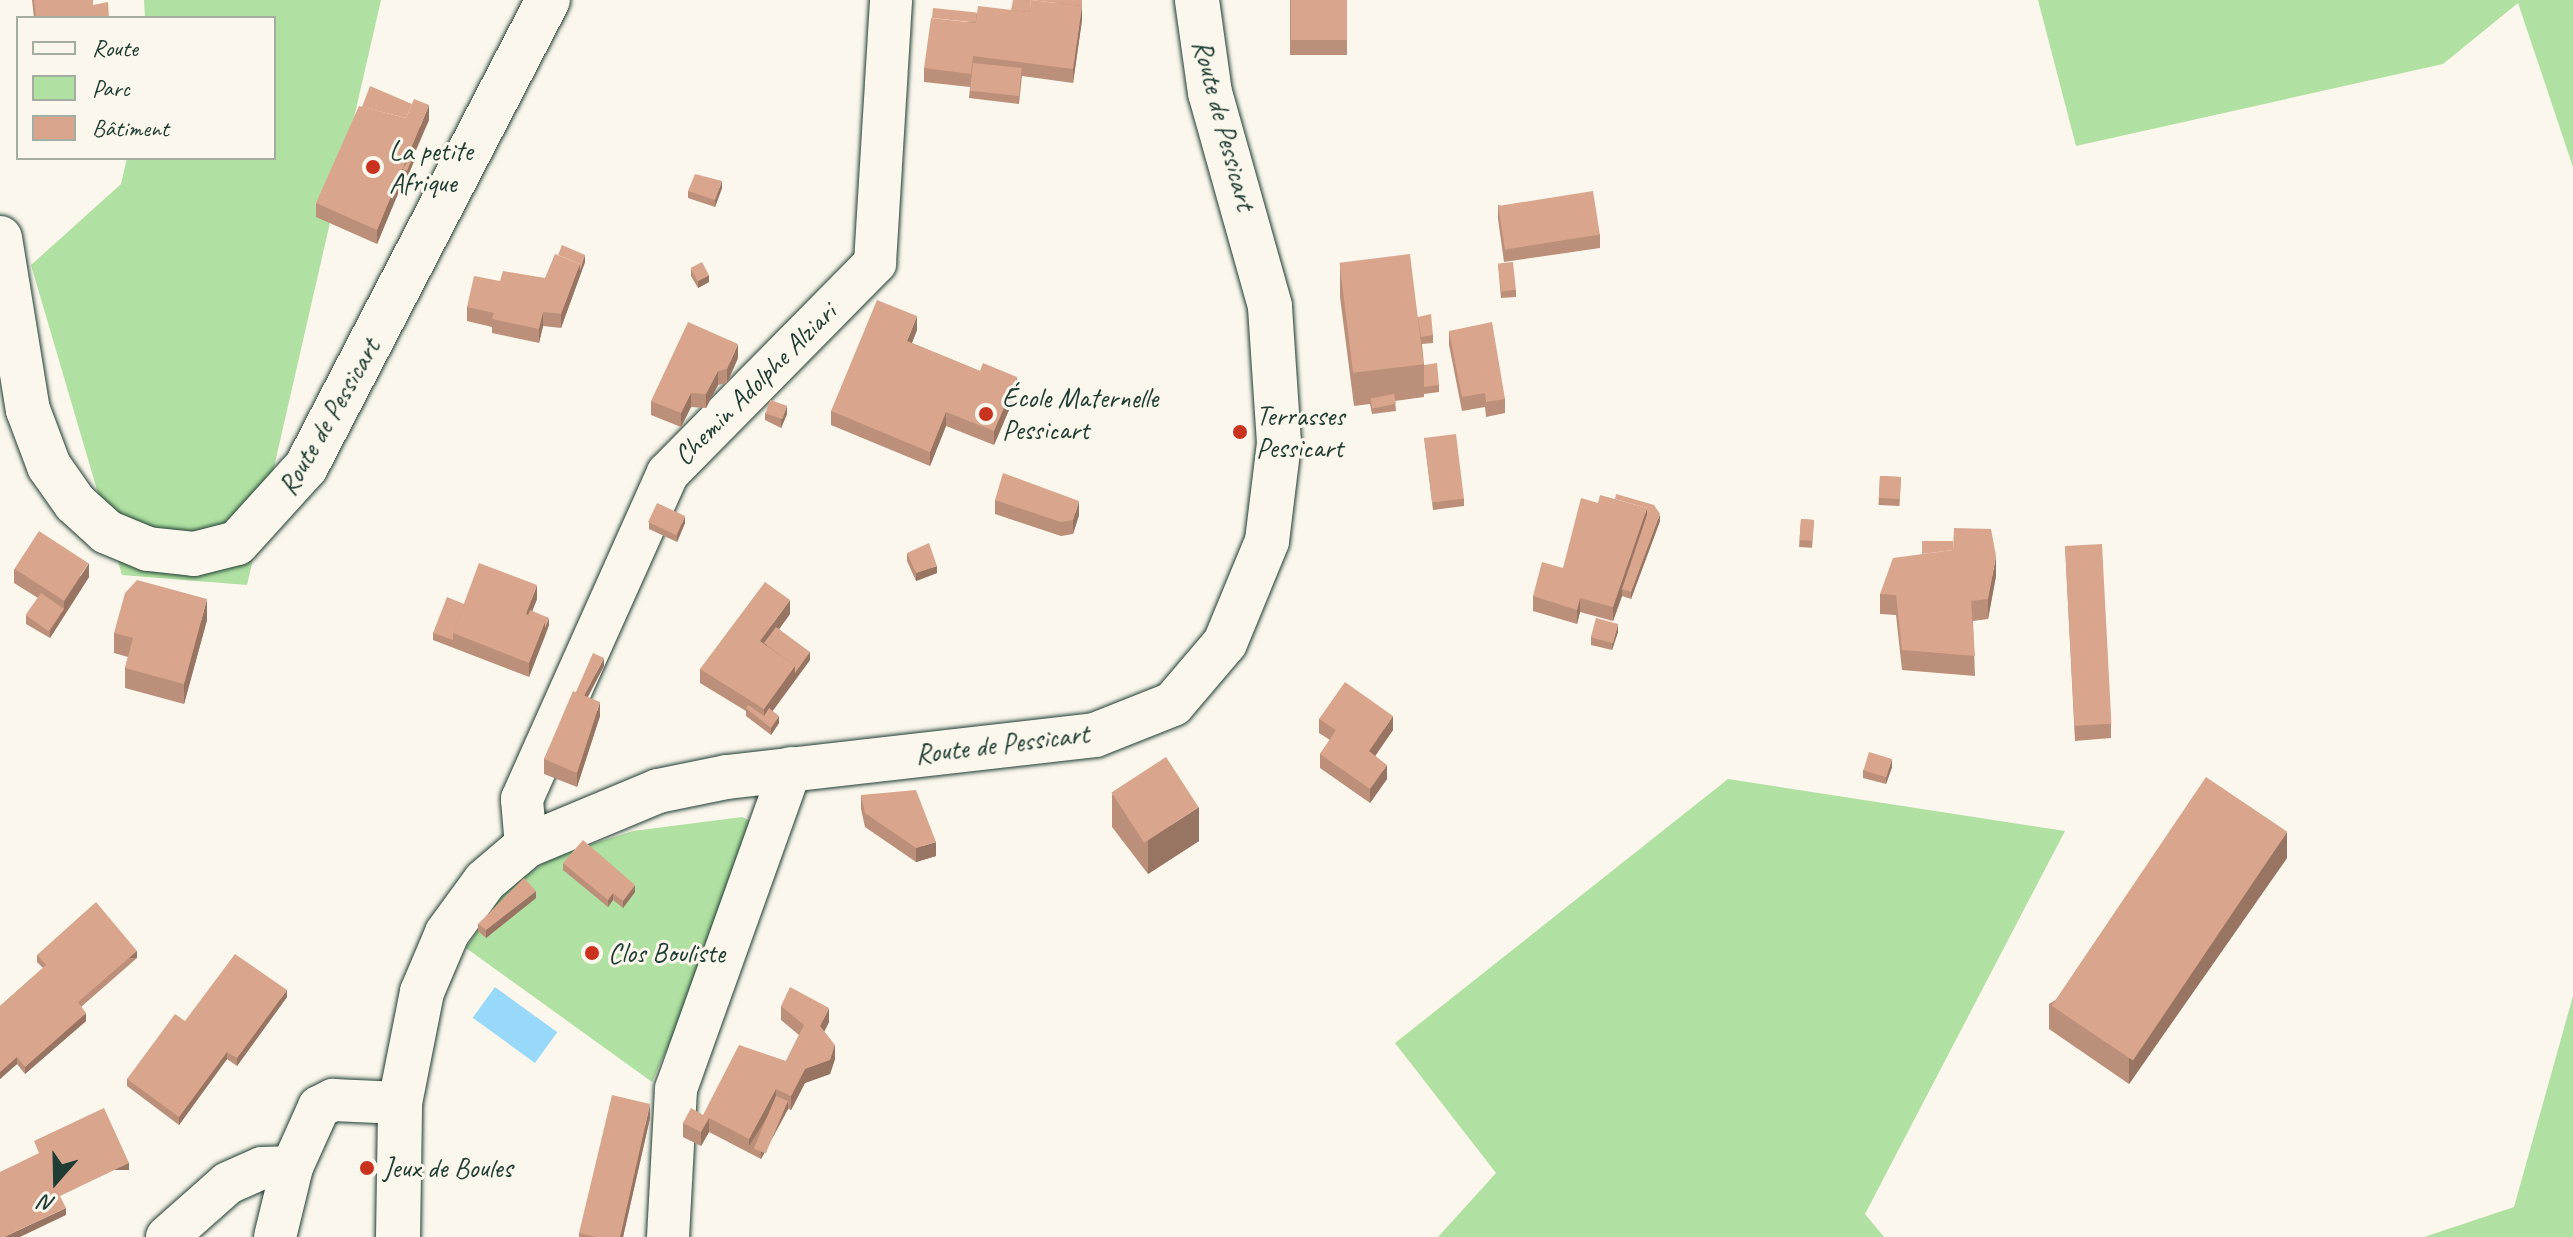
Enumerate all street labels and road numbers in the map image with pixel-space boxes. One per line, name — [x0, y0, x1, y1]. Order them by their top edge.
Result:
street label: Route de Pessicart — [1185, 37, 1263, 213]
street label: Chemin Adolphe Alziari — [667, 296, 843, 472]
street label: Route de Pessicart — [271, 333, 387, 501]
street label: Route de Pessicart — [914, 717, 1090, 771]

